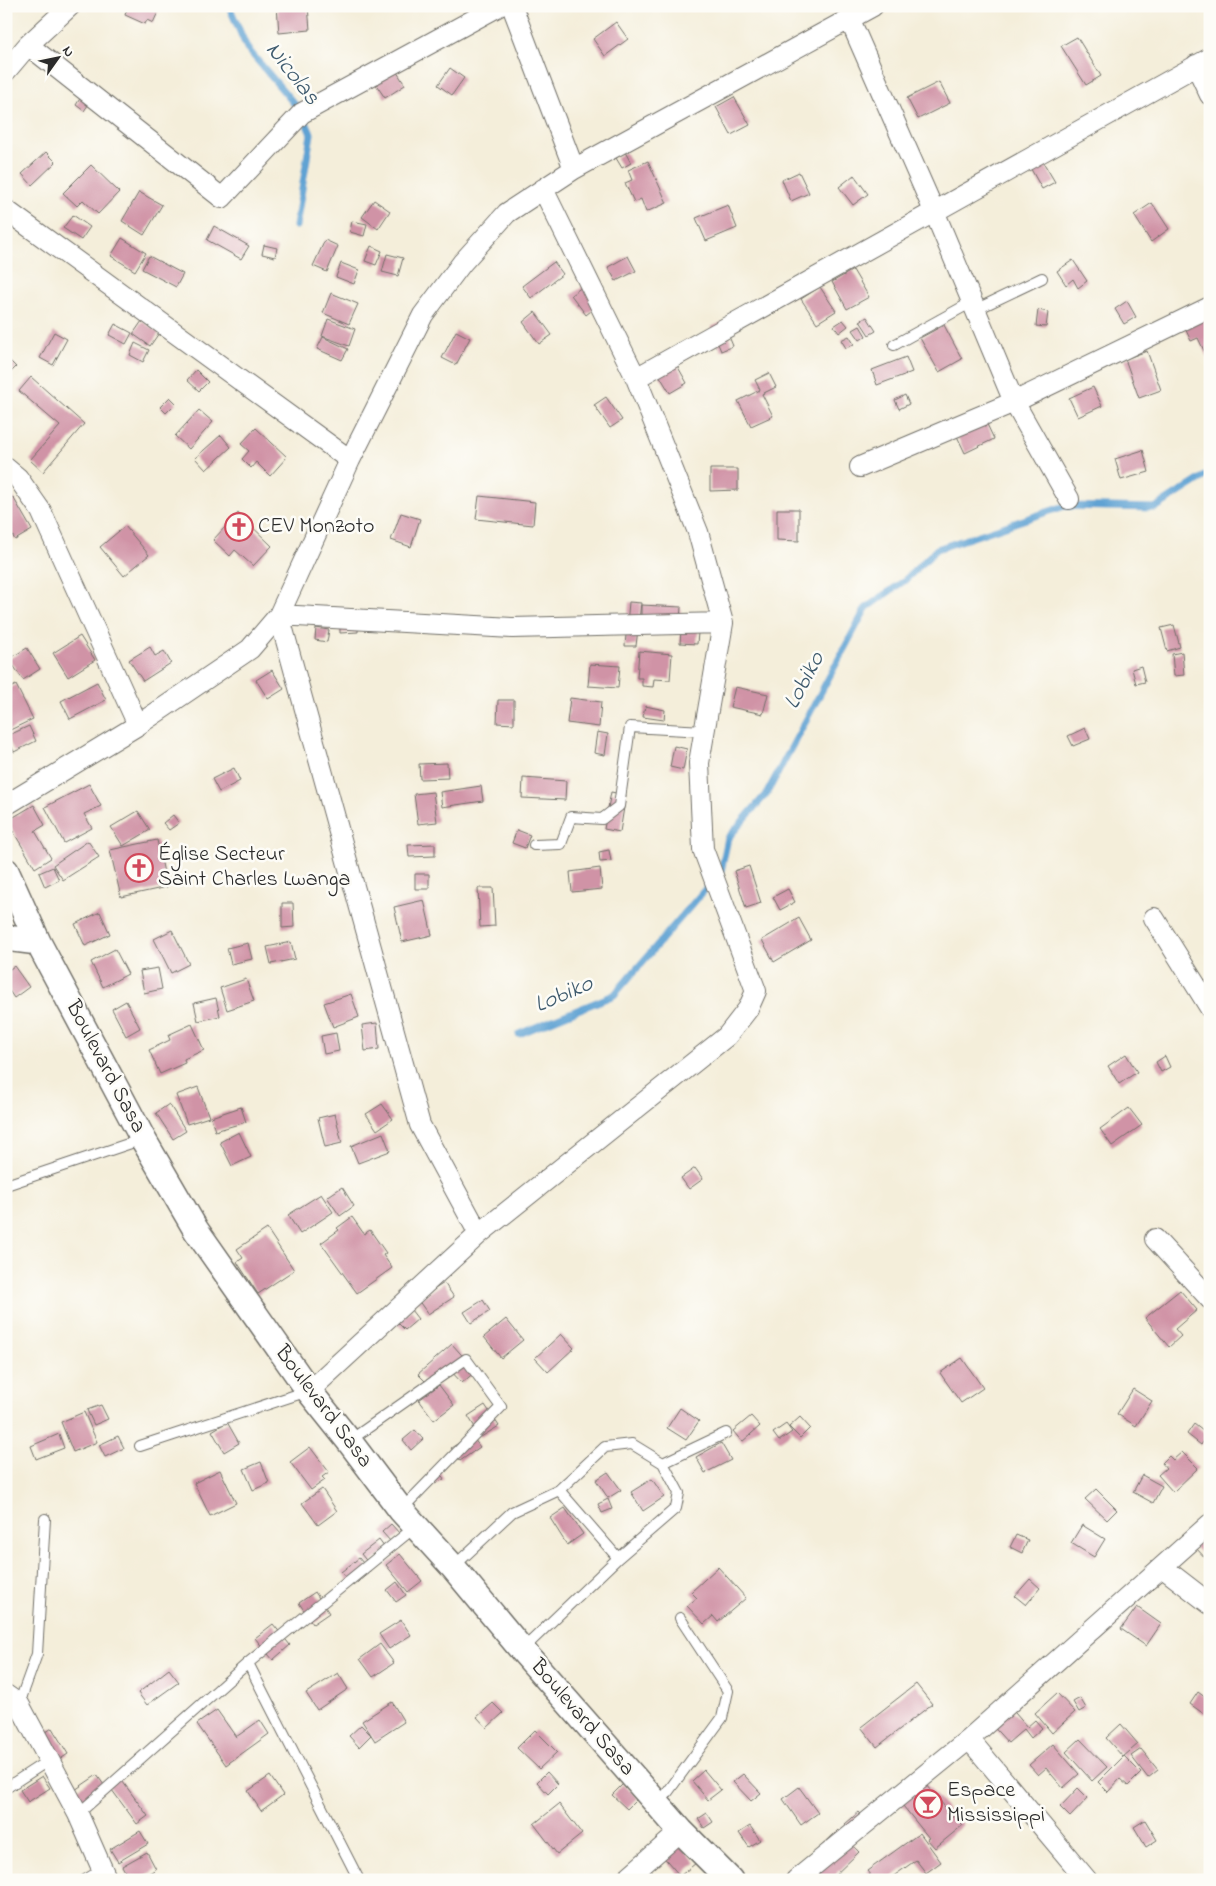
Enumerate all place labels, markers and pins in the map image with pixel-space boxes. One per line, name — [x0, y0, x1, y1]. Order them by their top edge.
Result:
place label: CEV Monzoto — [258, 511, 374, 543]
church icon: CEV Monzoto — [224, 512, 254, 542]
place label: Église Secteur Saint Charles Lwanga — [158, 839, 350, 897]
church icon: Église Secteur Saint Charles Lwanga — [124, 853, 154, 883]
place label: Espace Mississippi — [947, 1775, 1045, 1832]
bar icon: Espace Mississippi — [913, 1789, 943, 1819]

